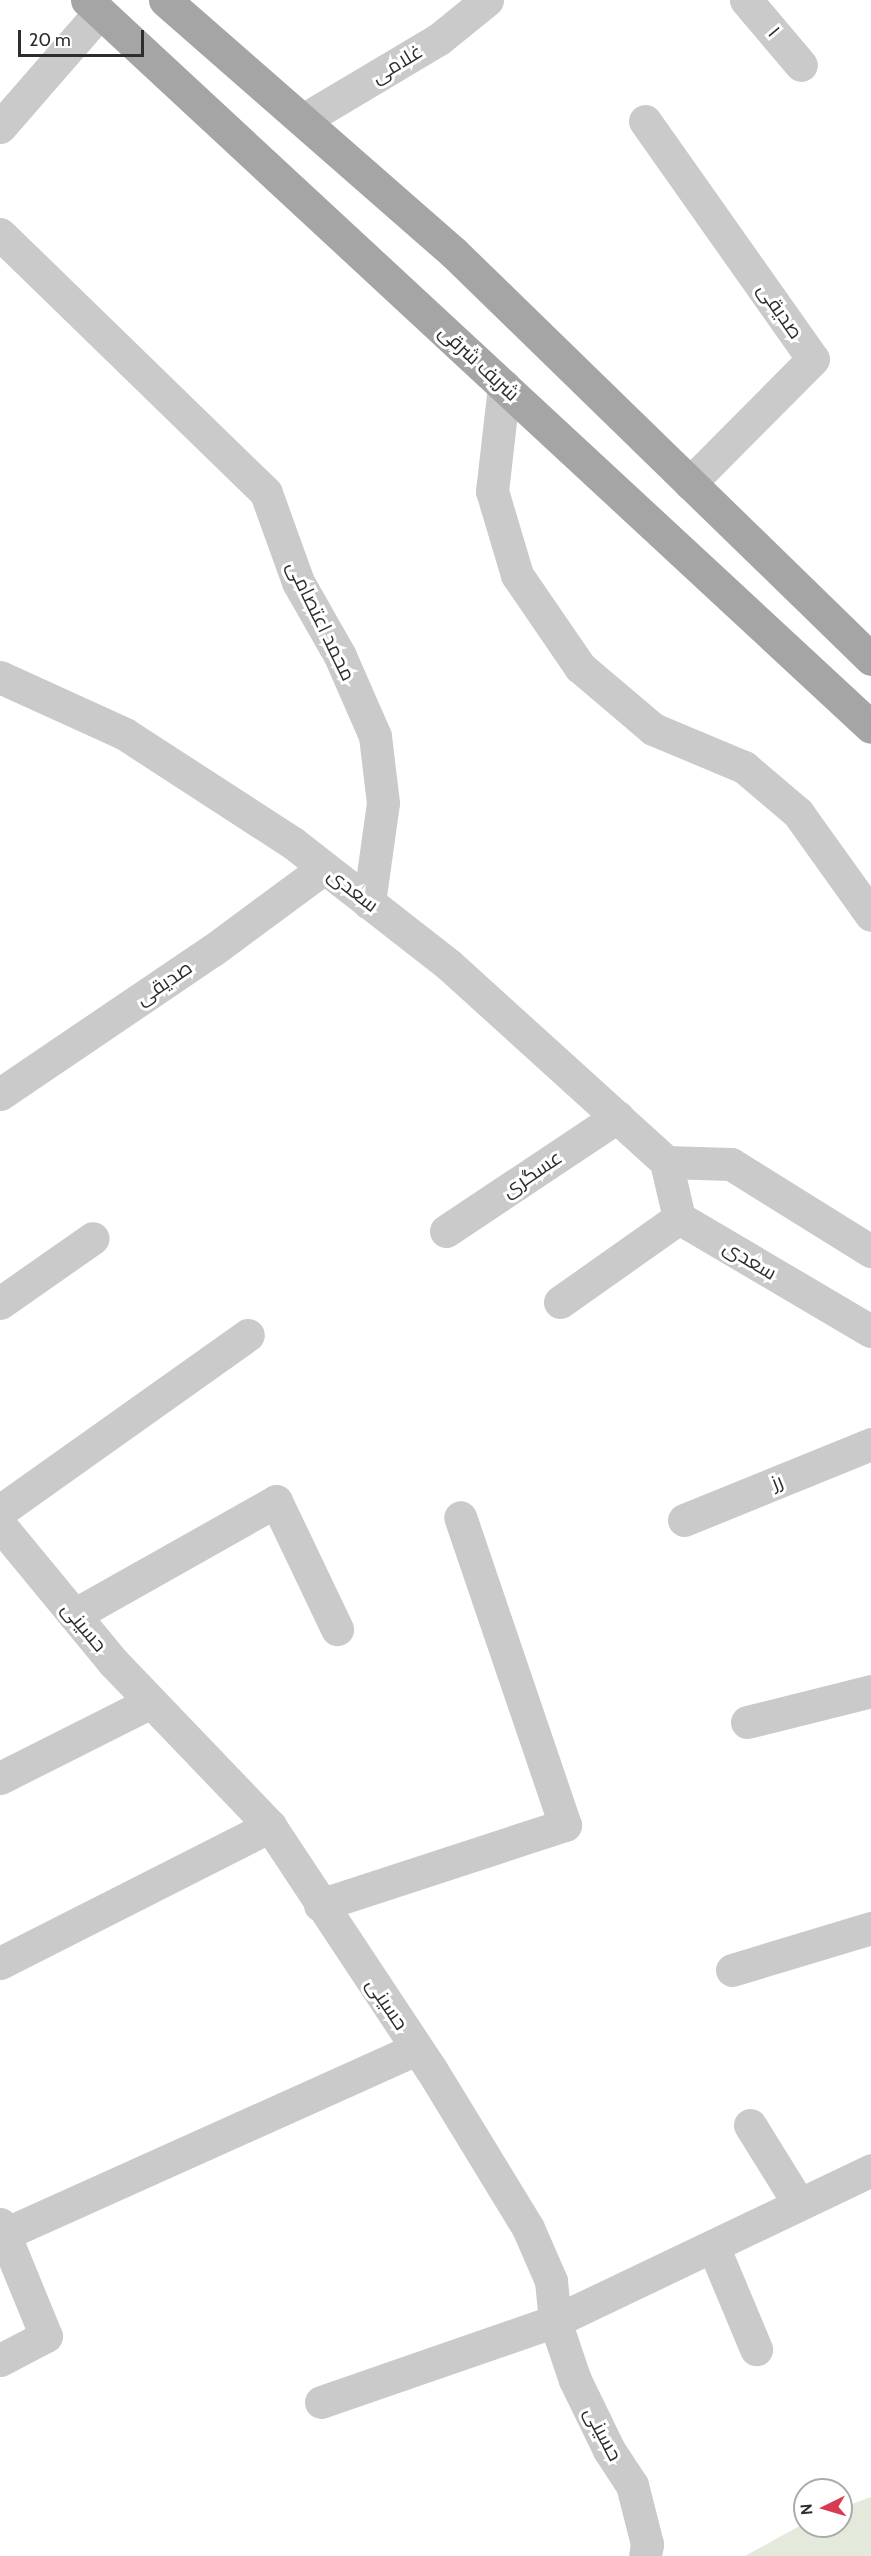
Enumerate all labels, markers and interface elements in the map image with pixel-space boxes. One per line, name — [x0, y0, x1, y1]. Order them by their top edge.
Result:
scale bar — [21, 18, 147, 56]
street label: ۱ — [763, 22, 785, 42]
text: 20 m — [29, 29, 71, 51]
street label: غلامی — [367, 39, 427, 89]
street label: صدیقی — [752, 278, 808, 344]
street label: شریف شرقی — [434, 320, 524, 406]
street label: محمد اعتصامی — [282, 557, 360, 685]
street label: سعدی — [323, 863, 383, 917]
street label: صدیقی — [131, 955, 197, 1011]
street label: عسگری — [497, 1145, 567, 1203]
street label: سعدی — [719, 1235, 781, 1285]
street label: رز — [768, 1469, 786, 1495]
street label: حسینی — [56, 1597, 112, 1657]
street label: حسینی — [361, 1973, 413, 2035]
street label: حسینی — [579, 2403, 627, 2465]
north arrow — [793, 2478, 853, 2538]
text: N — [797, 2503, 817, 2516]

